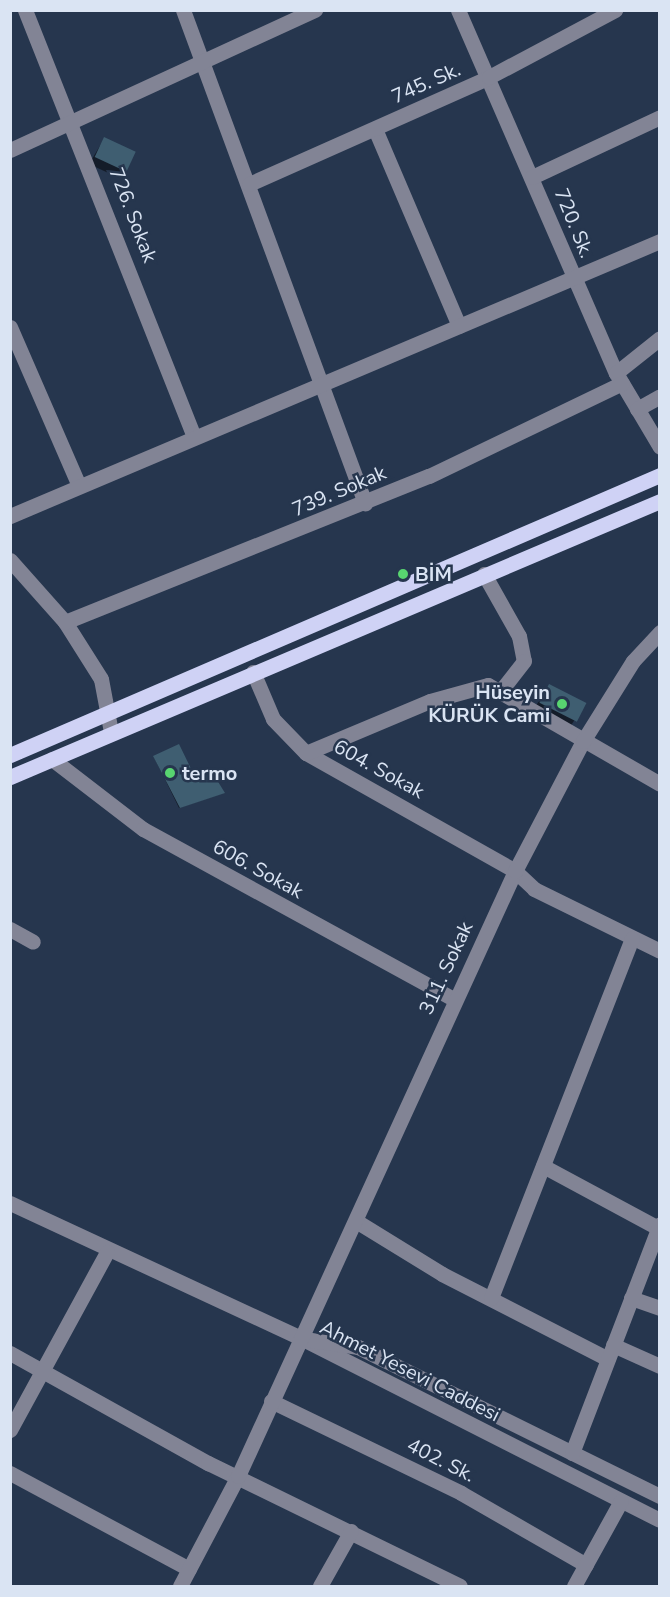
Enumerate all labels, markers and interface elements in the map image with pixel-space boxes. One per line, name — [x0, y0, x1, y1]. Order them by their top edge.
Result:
street label: 745. Sk. — [388, 57, 464, 109]
street label: 726. Sokak — [104, 164, 162, 266]
street label: 720. Sk. — [549, 185, 599, 261]
street label: 739. Sokak — [288, 460, 390, 522]
place label: BİM — [415, 562, 452, 586]
marker: BİM — [396, 567, 410, 581]
place label: Hüseyin KÜRÜK Cami — [428, 680, 550, 727]
marker: Hüseyin KÜRÜK Cami — [555, 697, 569, 711]
street label: 604. Sokak — [330, 734, 428, 804]
place label: termo — [182, 761, 237, 785]
marker: termo — [163, 766, 177, 780]
street label: 606. Sokak — [209, 834, 307, 904]
street label: 311. Sokak — [414, 918, 478, 1018]
street label: Ahmet Yesevi Caddesi — [316, 1315, 504, 1427]
street label: 402. Sk. — [403, 1433, 479, 1487]

